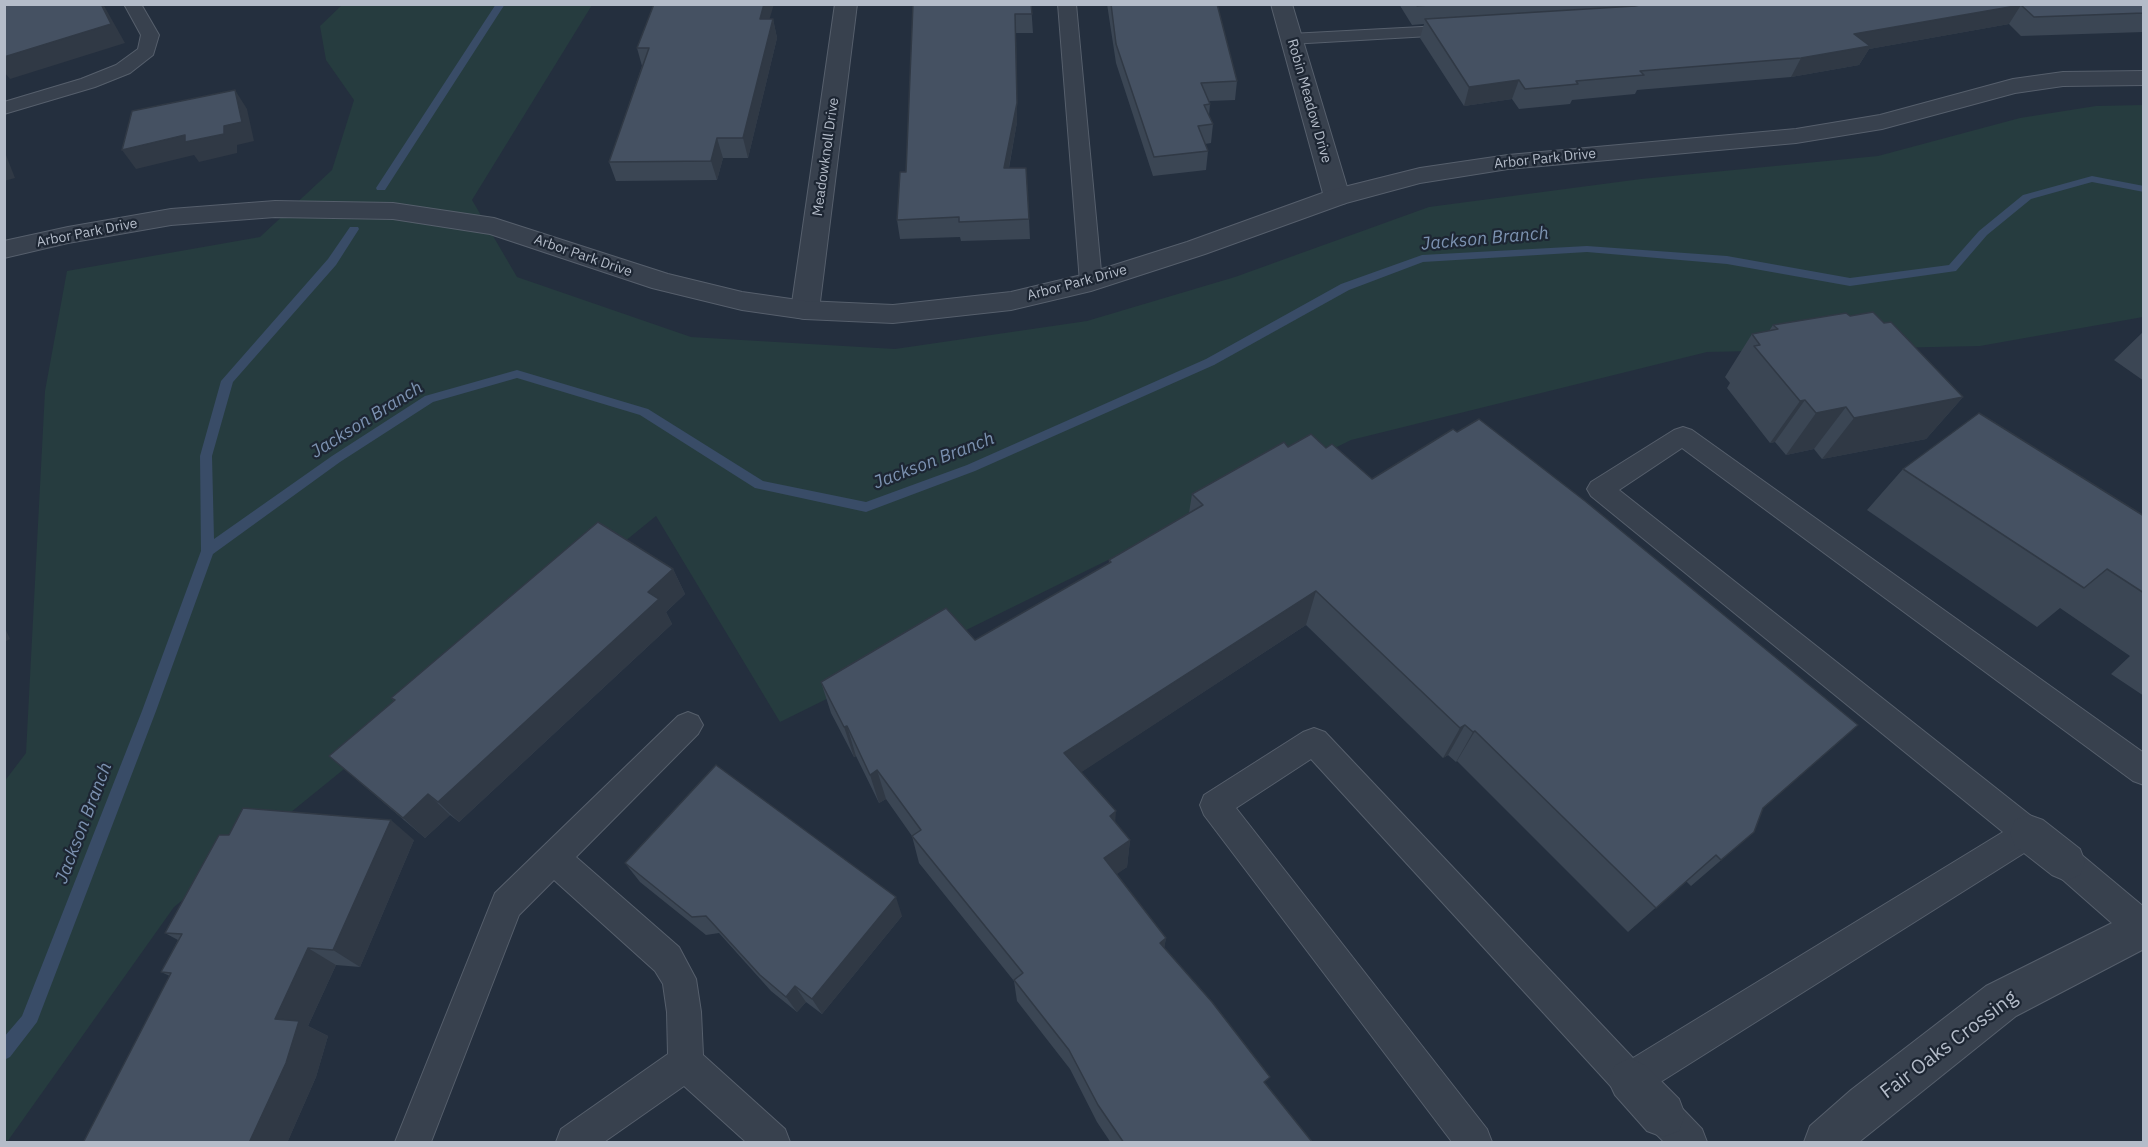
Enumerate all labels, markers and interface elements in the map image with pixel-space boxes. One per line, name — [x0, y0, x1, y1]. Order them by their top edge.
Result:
street label: Robin Meadow Drive — [1283, 37, 1335, 165]
street label: Meadowknoll Drive — [809, 97, 843, 217]
street label: Arbor Park Drive — [1493, 145, 1597, 173]
street label: Arbor Park Drive — [35, 215, 139, 251]
water label: Jackson Branch — [1420, 223, 1550, 255]
street label: Arbor Park Drive — [532, 231, 634, 281]
street label: Arbor Park Drive — [1025, 262, 1129, 304]
water label: Jackson Branch — [307, 377, 427, 463]
water label: Jackson Branch — [871, 428, 997, 494]
water label: Jackson Branch — [51, 760, 117, 886]
street label: Fair Oaks Crossing — [1876, 986, 2022, 1104]

